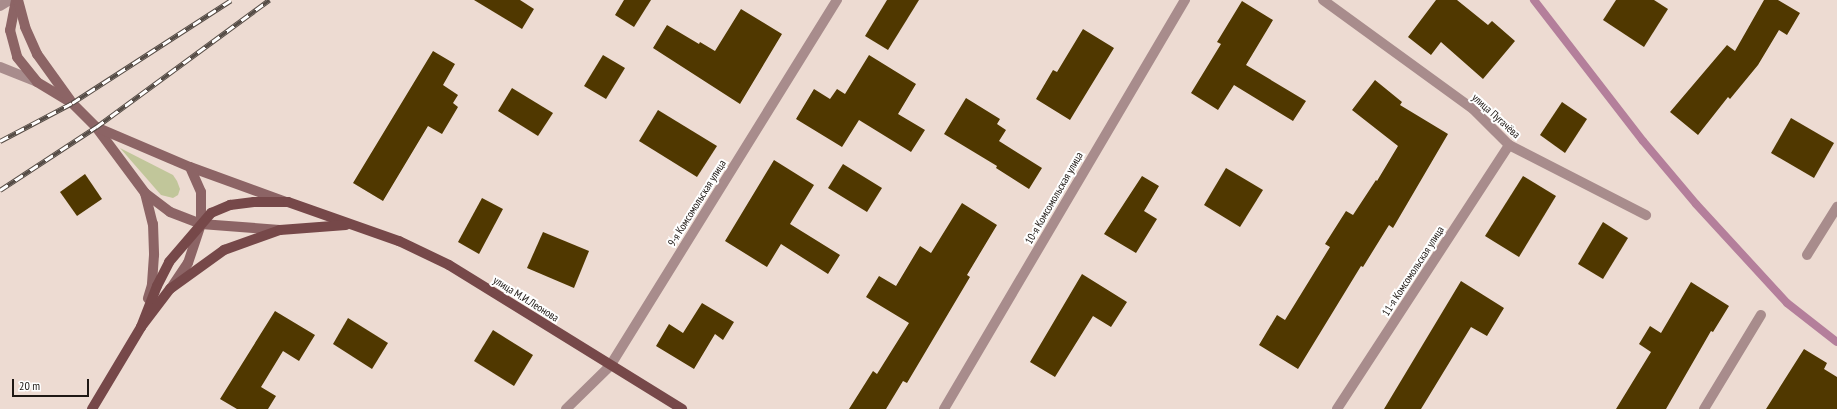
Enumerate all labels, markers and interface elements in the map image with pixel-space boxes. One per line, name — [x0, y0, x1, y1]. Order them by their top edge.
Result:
street label: улица Пугачёва — [1469, 91, 1523, 141]
street label: 10-я Комсомольская улица — [1022, 150, 1086, 246]
street label: 9-я Комсомольская улица — [665, 157, 729, 249]
street label: 11-я Комсомольская улица — [1379, 224, 1447, 318]
street label: улица М.И.Леонова — [491, 274, 561, 324]
scale bar — [14, 371, 91, 397]
text: 20 m — [19, 378, 40, 393]

